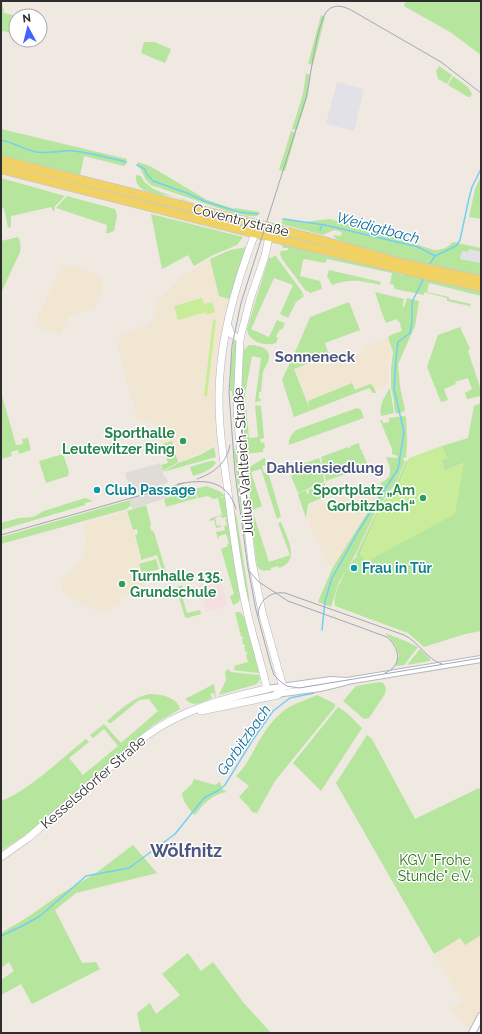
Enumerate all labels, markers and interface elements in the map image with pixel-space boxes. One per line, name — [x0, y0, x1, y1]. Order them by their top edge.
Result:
north arrow — [8, 8, 48, 48]
text: N — [22, 12, 32, 26]
street label: Coventrystraße — [191, 200, 291, 240]
water label: Weidigtbach — [334, 208, 422, 248]
district label: Sonneneck — [275, 348, 356, 366]
street label: Julius-Vahlteich-Straße — [230, 387, 256, 537]
place label: Sporthalle Leutewitzer Ring — [62, 425, 176, 457]
marker: Sporthalle Leutewitzer Ring — [178, 436, 188, 446]
district label: Dahliensiedlung — [266, 459, 384, 477]
place label: Club Passage — [105, 482, 196, 498]
place label: Sportplatz „Am Gorbitzbach“ — [313, 482, 415, 514]
marker: Club Passage — [92, 485, 102, 495]
marker: Sportplatz „Am Gorbitzbach“ — [418, 493, 428, 503]
place label: Frau in Tür — [362, 560, 433, 576]
marker: Frau in Tür — [349, 563, 359, 573]
place label: Turnhalle 135. Grundschule — [130, 568, 223, 600]
marker: Turnhalle 135. Grundschule — [117, 579, 127, 589]
water label: Gorbitzbach — [213, 701, 275, 779]
street label: Kesselsdorfer Straße — [37, 732, 149, 832]
district label: Wölfnitz — [150, 840, 222, 861]
park label: KGV "Frohe Stunde" e.V. — [398, 852, 472, 884]

